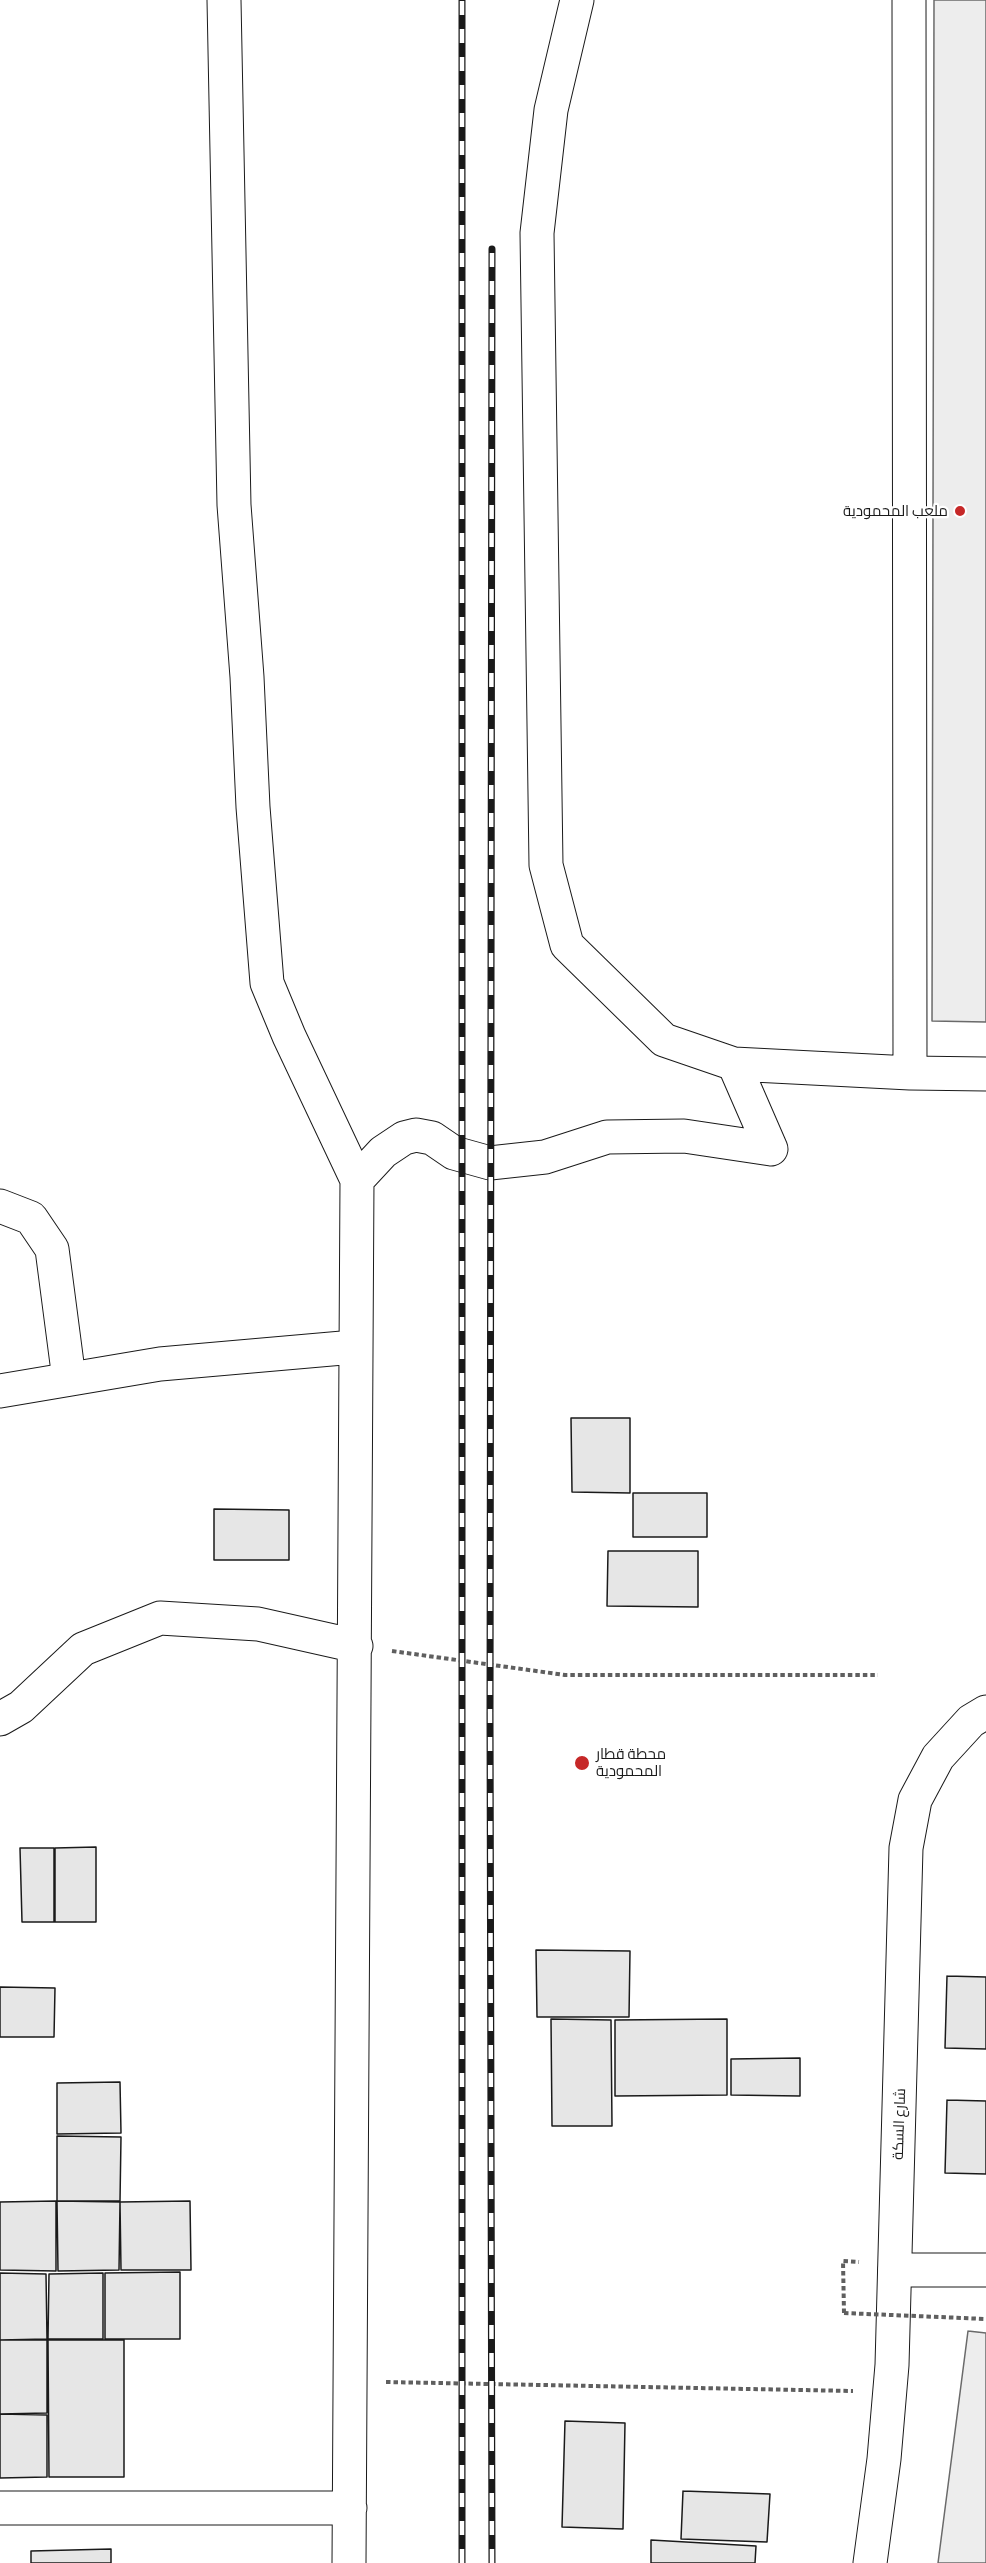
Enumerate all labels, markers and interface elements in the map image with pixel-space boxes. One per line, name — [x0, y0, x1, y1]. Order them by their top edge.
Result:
place label: ملعب المحمودية — [843, 502, 948, 520]
marker: ملعب المحمودية — [953, 504, 967, 518]
place label: محطة قطار المحمودية — [596, 1745, 666, 1780]
marker: محطة قطار المحمودية — [573, 1754, 591, 1772]
street label: شارع السكة — [889, 2088, 909, 2160]

